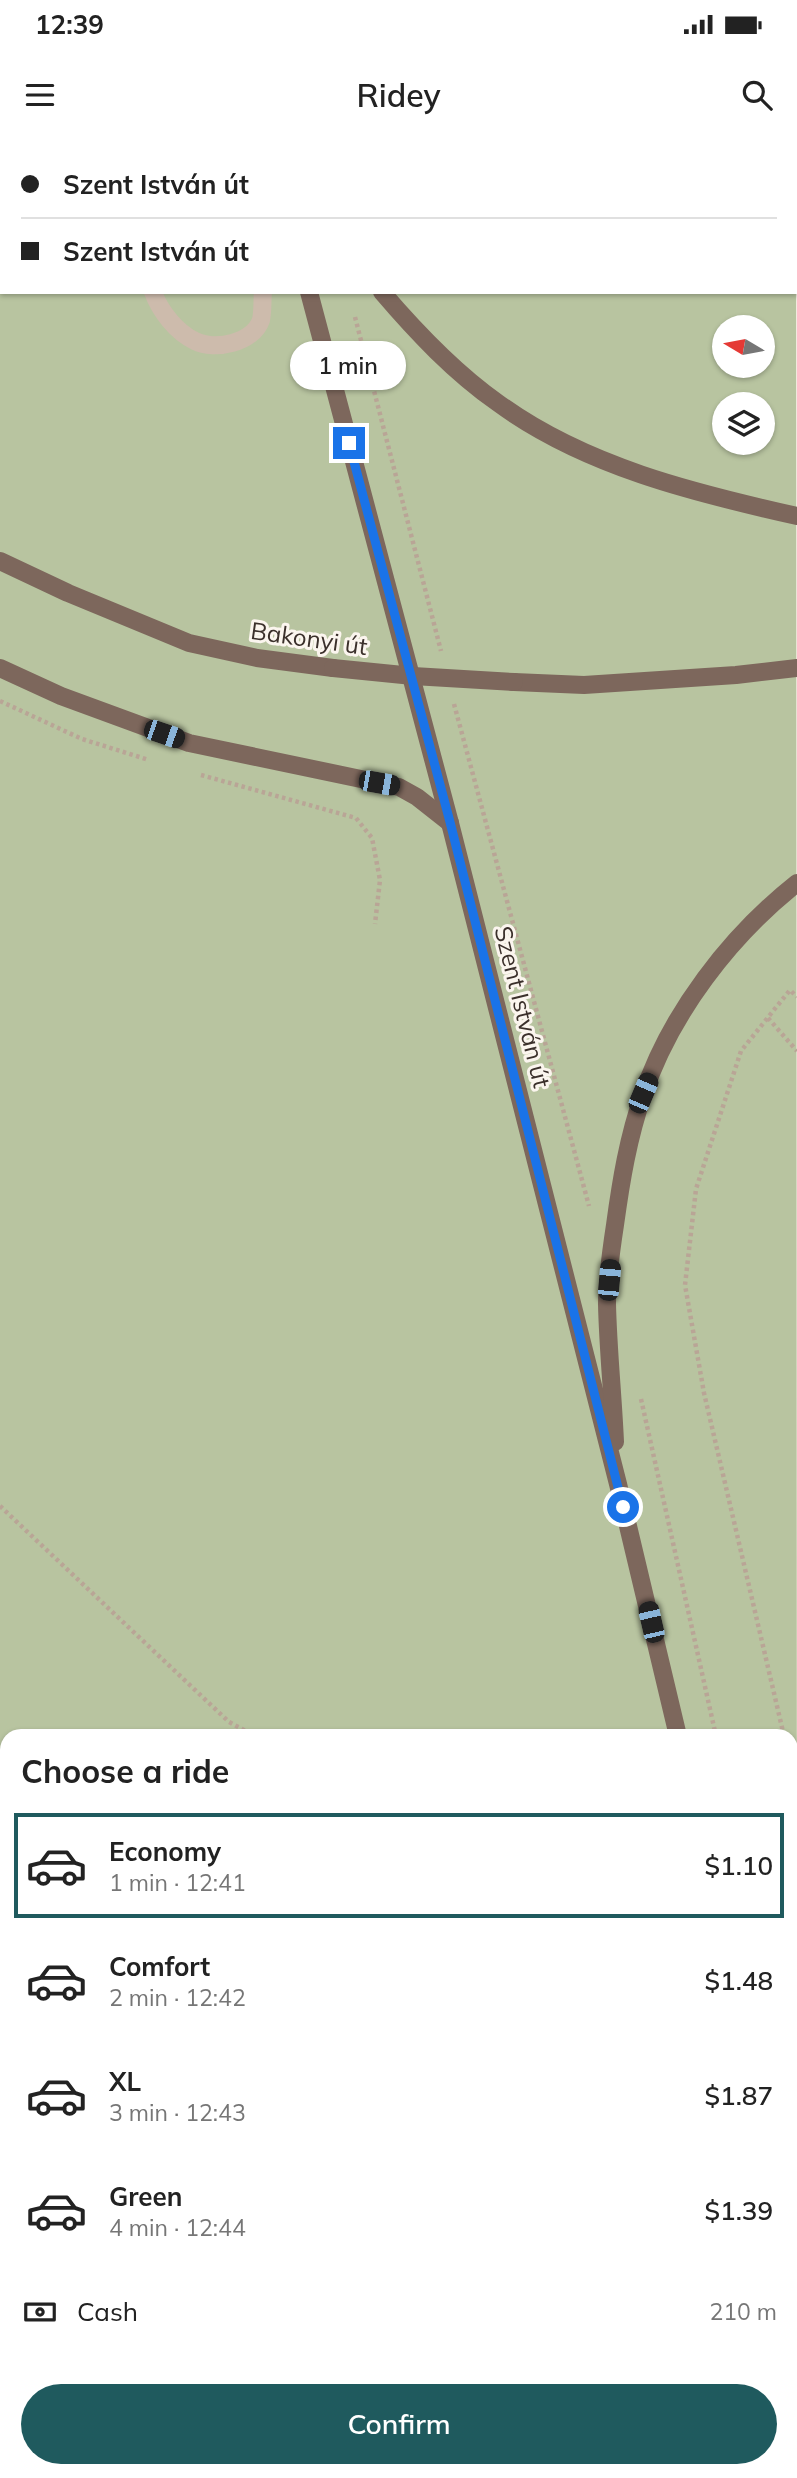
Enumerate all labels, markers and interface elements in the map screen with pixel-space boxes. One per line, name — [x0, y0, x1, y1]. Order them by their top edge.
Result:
text: 12:39 — [35, 8, 104, 41]
text: Ridey — [356, 75, 441, 115]
icon: menu — [21, 76, 59, 114]
icon: search — [738, 76, 776, 114]
text: Szent István út — [63, 168, 249, 201]
text: Szent István út — [63, 235, 249, 268]
north arrow — [712, 315, 775, 378]
map controls — [712, 315, 775, 455]
callout: 1 min — [291, 342, 407, 390]
text: 1 min — [318, 351, 378, 380]
button: layers — [712, 392, 775, 455]
route end — [333, 427, 365, 459]
street label: Bakonyi út — [249, 615, 369, 661]
car — [141, 717, 188, 751]
car — [357, 769, 402, 797]
street label: Szent István út — [488, 923, 558, 1091]
car — [626, 1070, 661, 1116]
car — [597, 1258, 622, 1302]
route start — [607, 1491, 639, 1523]
car — [637, 1599, 666, 1645]
text: Choose a ride — [21, 1751, 229, 1791]
icon: car — [25, 1834, 88, 1897]
text: Economy — [109, 1835, 221, 1868]
text: $1.10 — [704, 1849, 773, 1882]
text: 1 min · 12:41 — [109, 1868, 246, 1897]
icon: car — [25, 1949, 88, 2012]
text: Comfort — [109, 1950, 210, 1983]
text: $1.48 — [704, 1964, 773, 1997]
text: 2 min · 12:42 — [109, 1983, 246, 2012]
icon: car — [25, 2064, 88, 2127]
text: XL — [109, 2065, 141, 2098]
text: $1.87 — [704, 2079, 773, 2112]
text: 3 min · 12:43 — [109, 2098, 246, 2127]
icon: car — [25, 2179, 88, 2242]
text: Green — [109, 2180, 182, 2213]
text: $1.39 — [704, 2194, 773, 2227]
text: 4 min · 12:44 — [109, 2213, 246, 2242]
icon: cash — [21, 2293, 59, 2331]
text: Cash — [77, 2295, 138, 2328]
text: 210 m — [709, 2297, 777, 2326]
button: Confirm — [21, 2384, 777, 2464]

